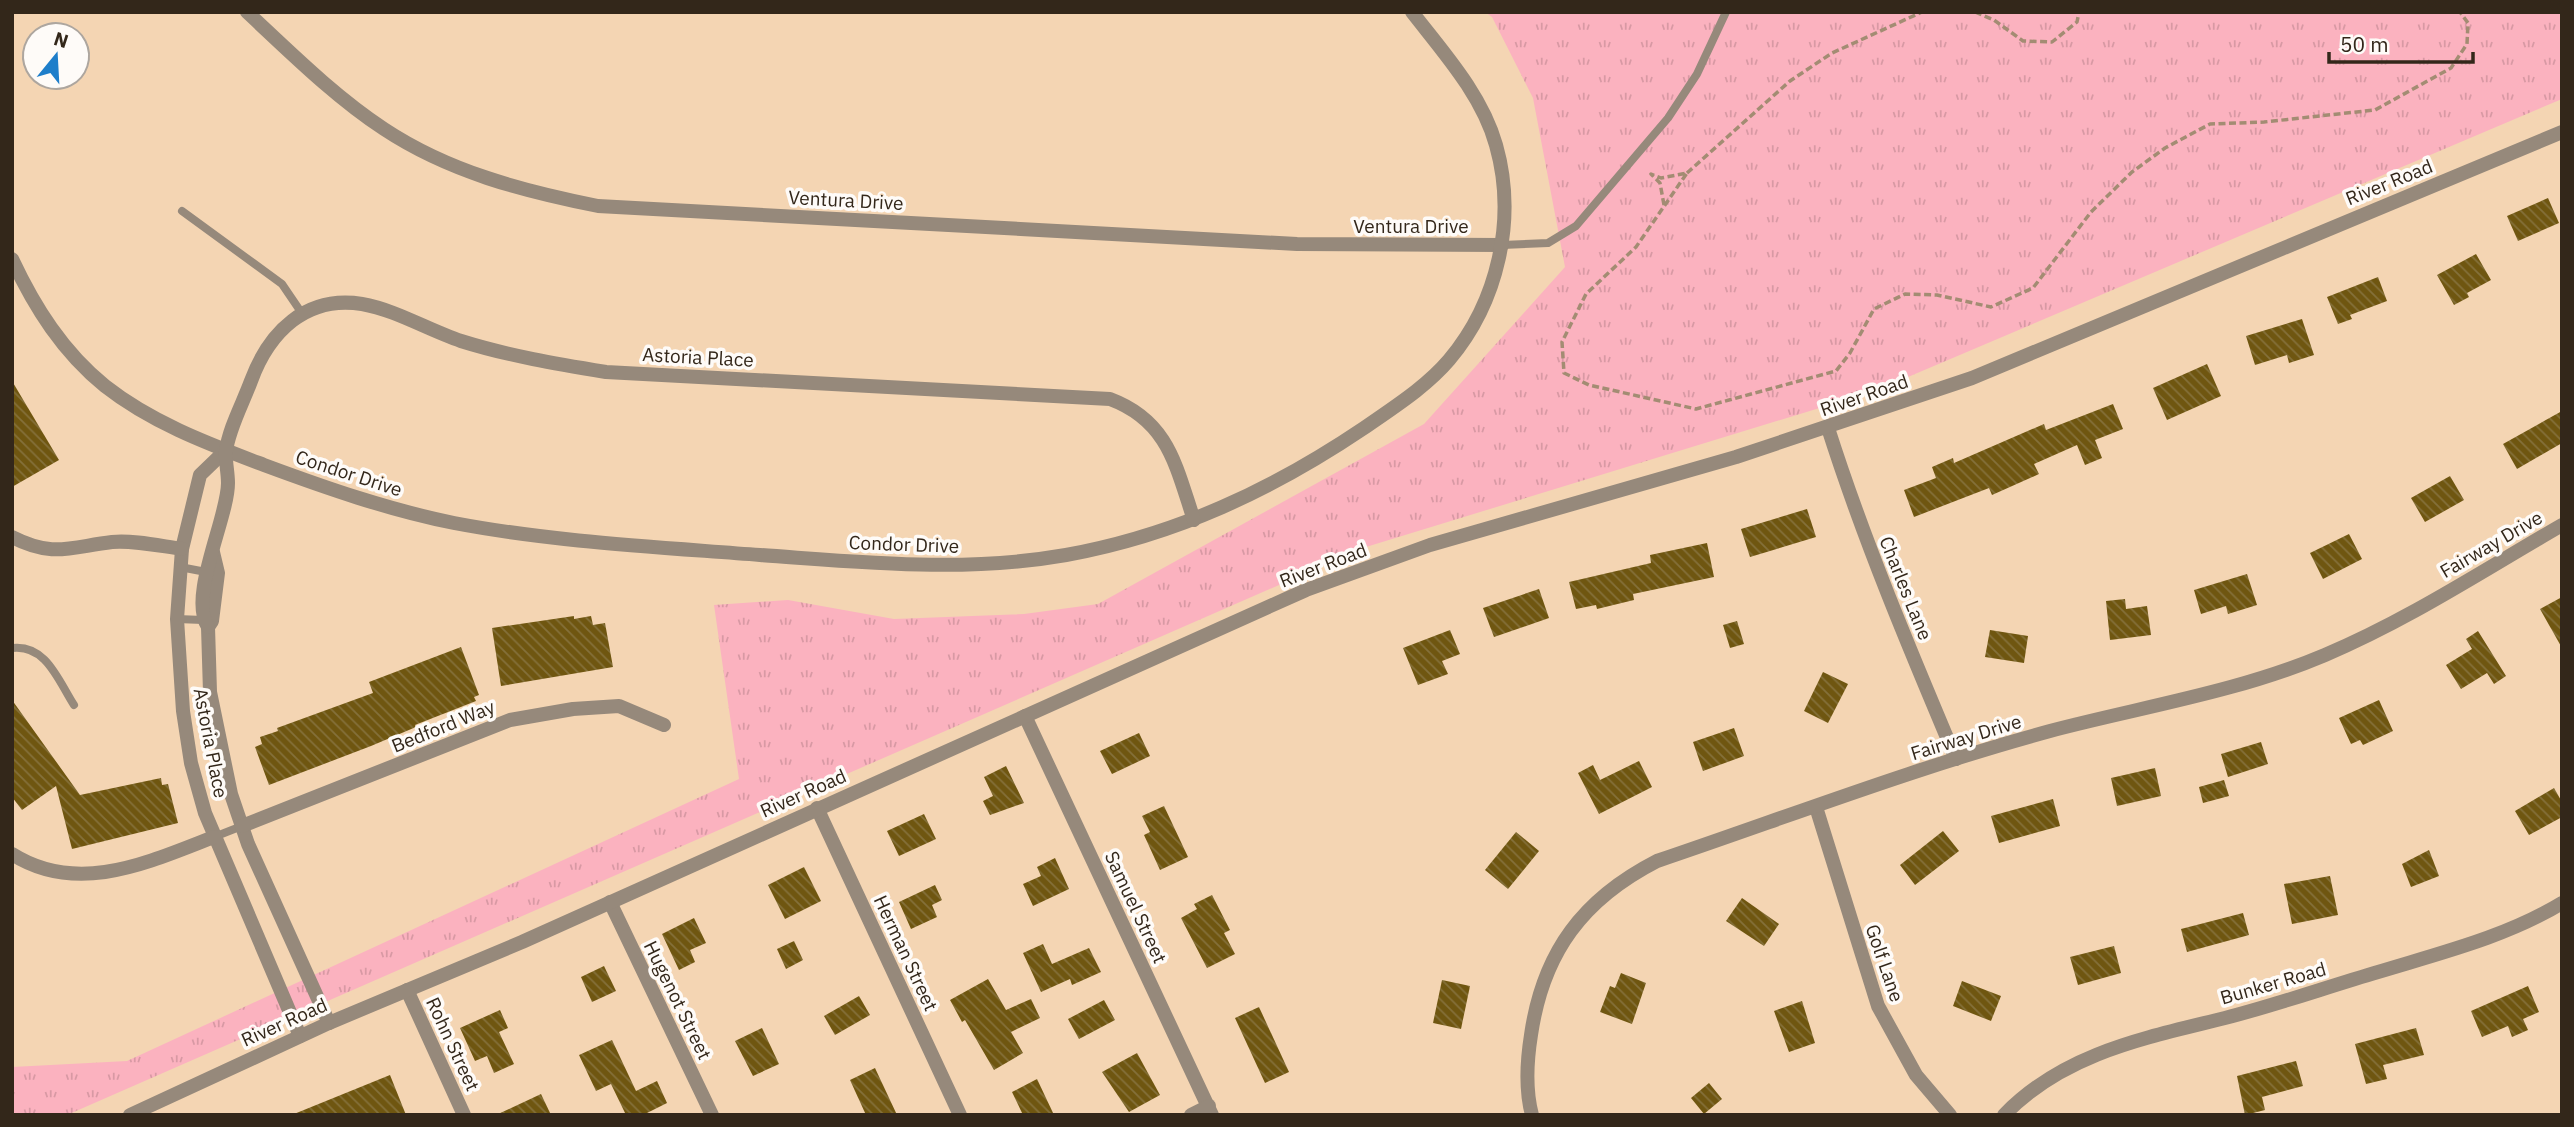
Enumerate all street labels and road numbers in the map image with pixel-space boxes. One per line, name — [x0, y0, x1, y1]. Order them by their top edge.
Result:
street label: River Road — [2342, 154, 2436, 210]
street label: Ventura Drive — [788, 185, 904, 215]
street label: Ventura Drive — [1353, 214, 1469, 238]
street label: Astoria Place — [642, 342, 754, 372]
street label: River Road — [1817, 369, 1911, 421]
street label: Condor Drive — [293, 445, 405, 501]
street label: Fairway Drive — [2435, 505, 2547, 583]
street label: Condor Drive — [848, 530, 960, 558]
street label: Charles Lane — [1874, 533, 1938, 643]
street label: River Road — [1276, 537, 1370, 593]
street label: Astoria Place — [189, 686, 233, 800]
street label: Bedford Way — [388, 694, 499, 758]
street label: Fairway Drive — [1908, 709, 2024, 765]
street label: River Road — [756, 763, 850, 823]
street label: Samuel Street — [1100, 847, 1172, 967]
street label: Herman Street — [869, 891, 943, 1015]
street label: Golf Lane — [1861, 921, 1909, 1005]
street label: Hugenot Street — [639, 937, 717, 1063]
street label: Bunker Road — [2217, 956, 2329, 1010]
street label: River Road — [237, 992, 331, 1052]
street label: Rohn Street — [421, 993, 485, 1095]

